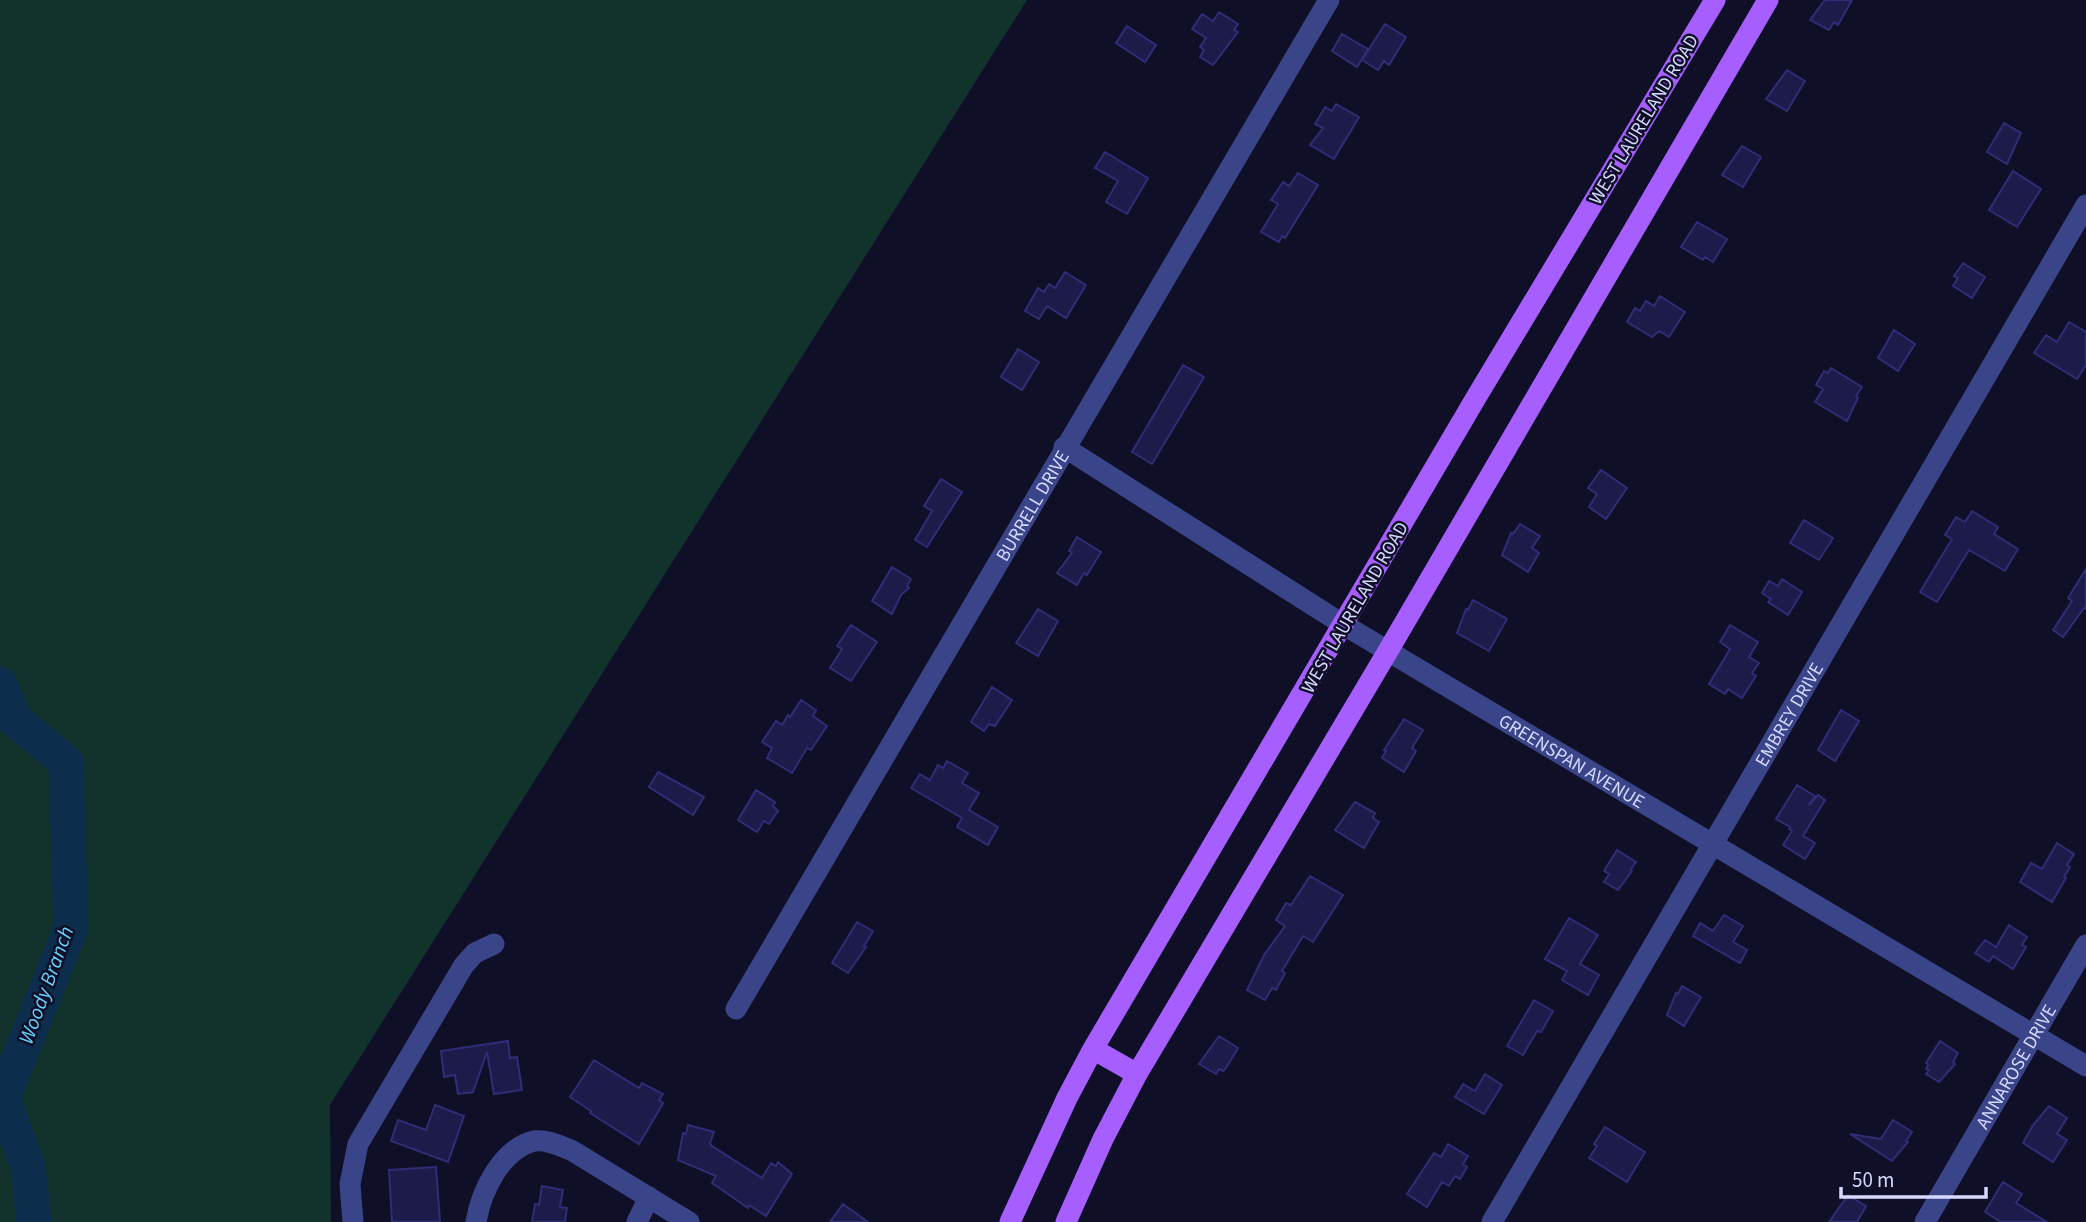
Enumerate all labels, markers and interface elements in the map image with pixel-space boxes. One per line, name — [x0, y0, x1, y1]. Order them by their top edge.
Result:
street label: WEST LAURELAND ROAD — [1583, 30, 1706, 210]
street label: BURRELL DRIVE — [990, 446, 1076, 567]
street label: WEST LAURELAND ROAD — [1295, 517, 1415, 698]
street label: EMBREY DRIVE — [1749, 658, 1831, 772]
street label: GREENSPAN AVENUE — [1493, 708, 1649, 816]
water label: Woody Branch — [11, 922, 81, 1048]
street label: ANNAROSE DRIVE — [1970, 1000, 2064, 1134]
scale bar — [1841, 1156, 1986, 1200]
text: 50 m — [1852, 1165, 1894, 1195]

